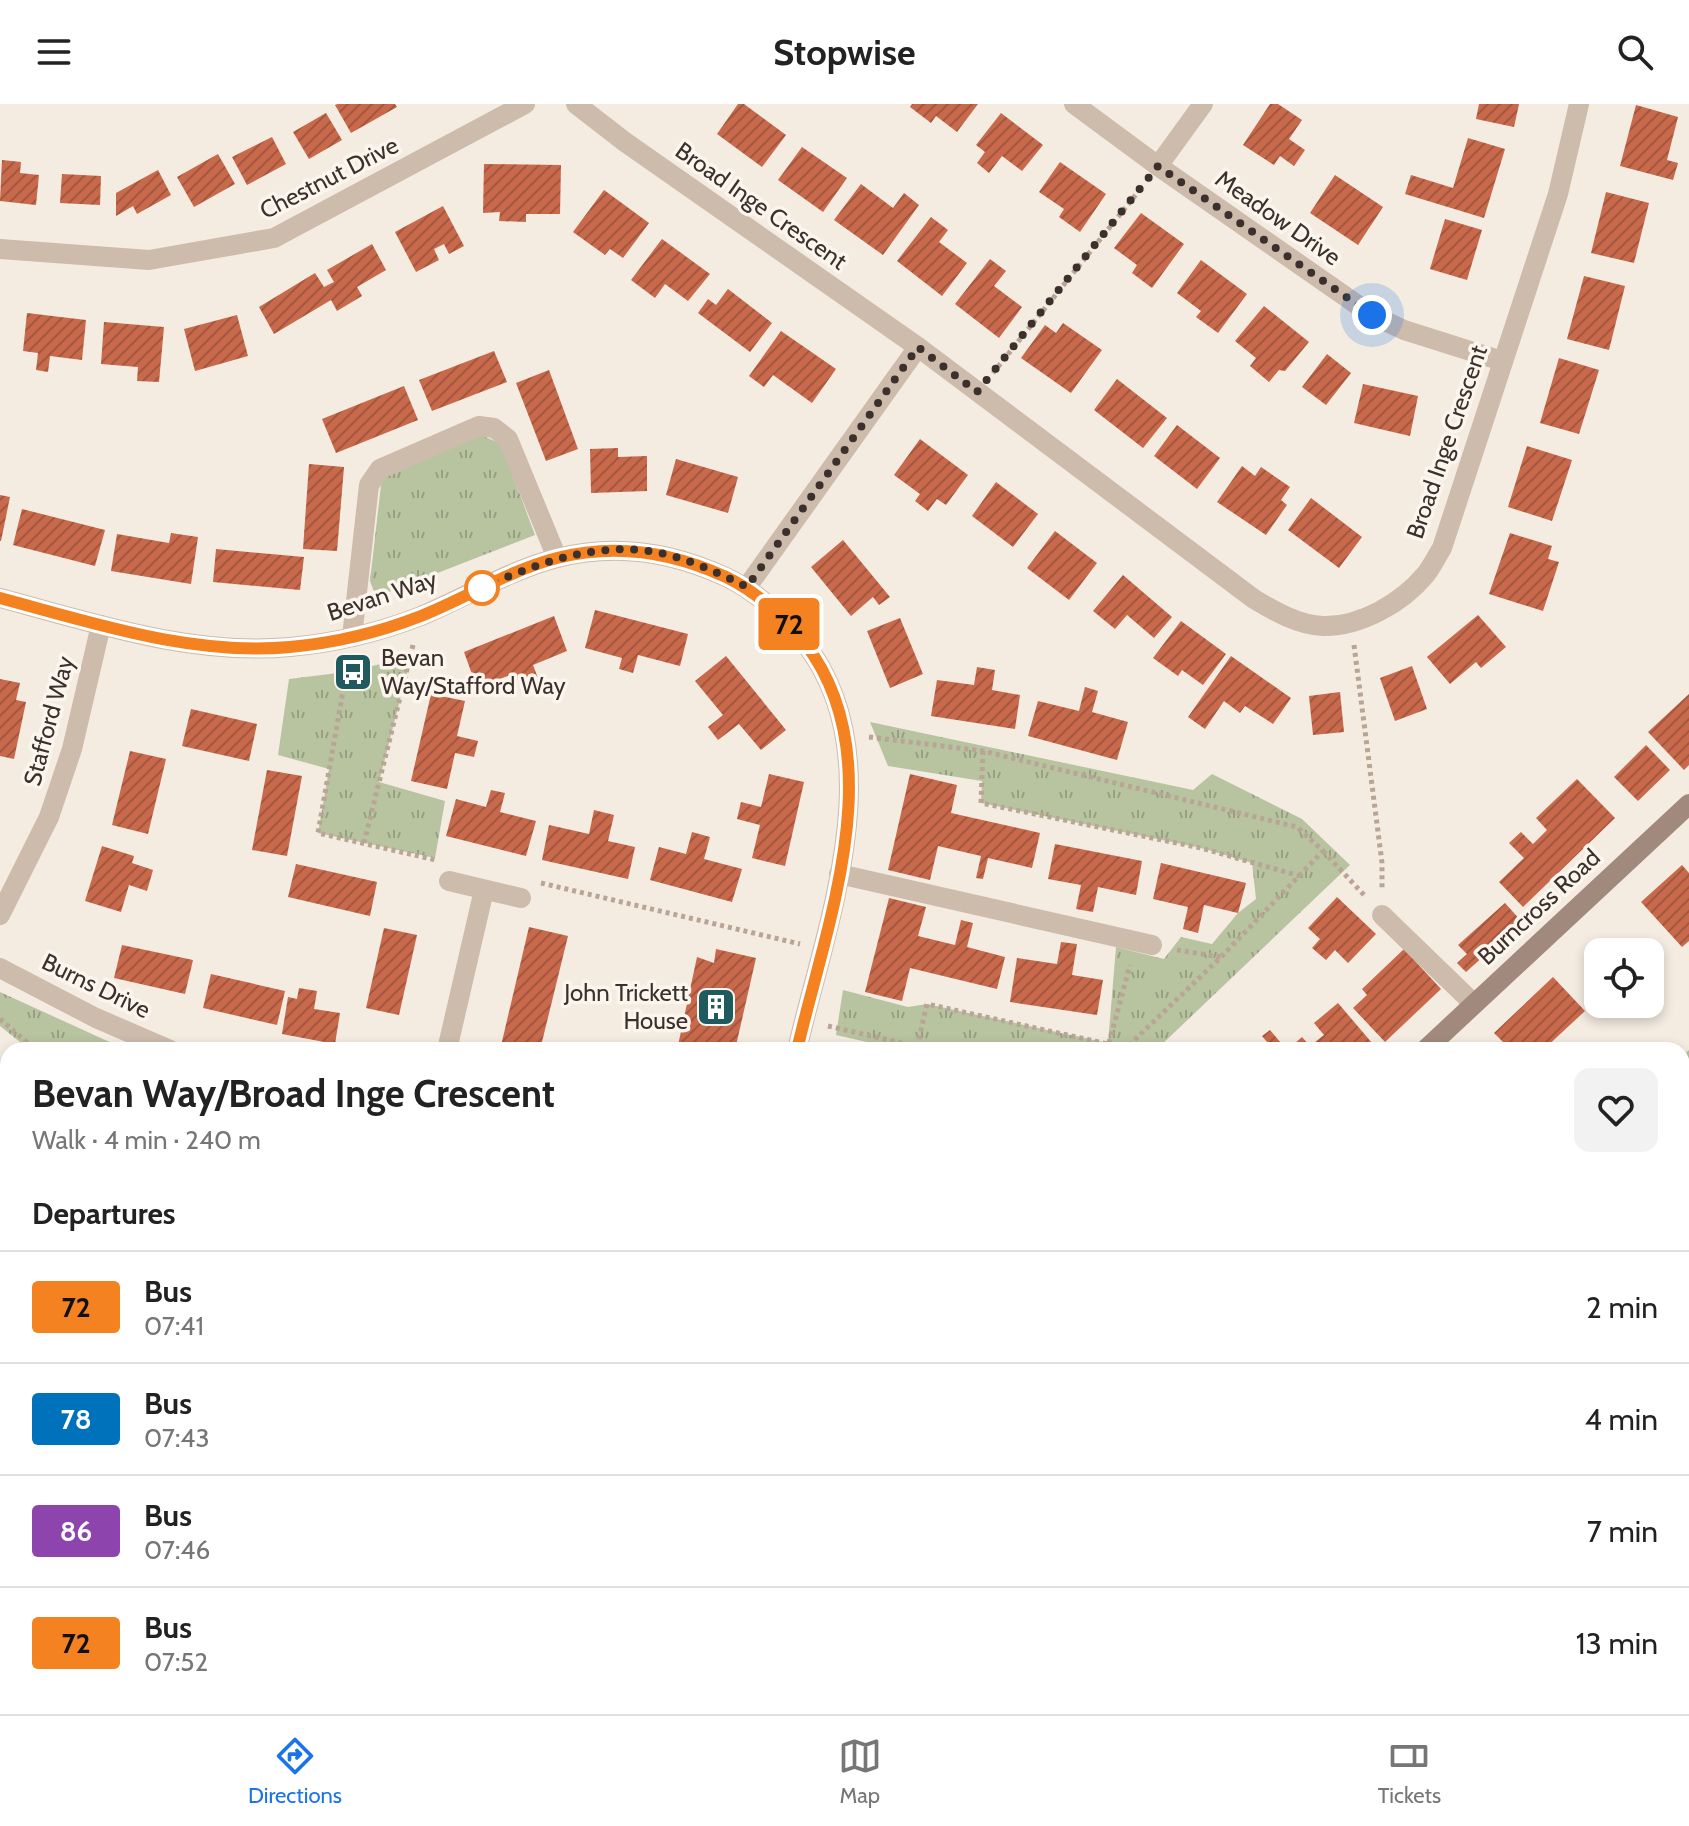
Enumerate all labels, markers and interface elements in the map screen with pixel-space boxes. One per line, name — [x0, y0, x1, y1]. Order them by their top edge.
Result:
icon: menu — [32, 30, 76, 74]
text: Stopwise — [773, 30, 916, 74]
icon: search — [1613, 30, 1657, 74]
street label: Chestnut Drive — [255, 130, 403, 225]
street label: Broad Inge Crescent — [670, 136, 852, 275]
street label: Meadow Drive — [1210, 164, 1346, 271]
your location — [1352, 295, 1392, 335]
street label: Broad Inge Crescent — [1400, 341, 1493, 542]
street label: Bevan Way — [323, 564, 440, 627]
unlabelled marker — [465, 571, 499, 605]
line badge: 72 — [753, 598, 825, 650]
text: 72 — [774, 607, 804, 641]
place label: Bevan Way/Stafford Way — [381, 643, 566, 700]
bus stop icon: Bevan Way/Stafford Way — [332, 651, 374, 693]
street label: Stafford Way — [17, 653, 80, 789]
street label: Burncross Road — [1472, 843, 1606, 971]
map controls — [1584, 938, 1664, 1018]
button: locate — [1584, 938, 1664, 1018]
street label: Burns Drive — [37, 947, 155, 1024]
place label: John Trickett House — [563, 978, 688, 1035]
building icon: John Trickett House — [695, 986, 737, 1028]
button: heart — [1574, 1068, 1658, 1152]
text: Bevan Way/Broad Inge Crescent — [32, 1070, 555, 1117]
text: Walk · 4 min · 240 m — [32, 1124, 261, 1156]
text: Departures — [32, 1195, 176, 1232]
text: Bus — [144, 1273, 192, 1310]
text: 2 min — [1586, 1289, 1658, 1326]
text: 72 — [61, 1290, 91, 1324]
text: 07:41 — [144, 1310, 204, 1342]
text: Bus — [144, 1385, 192, 1422]
text: 4 min — [1584, 1401, 1658, 1438]
text: 78 — [60, 1402, 92, 1436]
text: 07:43 — [144, 1422, 209, 1454]
text: Bus — [144, 1497, 192, 1534]
text: 7 min — [1587, 1513, 1658, 1550]
text: 86 — [60, 1514, 92, 1548]
text: 07:46 — [144, 1534, 210, 1566]
text: Bus — [144, 1609, 192, 1646]
text: 13 min — [1576, 1625, 1658, 1662]
text: 72 — [61, 1626, 91, 1660]
text: 07:52 — [144, 1646, 208, 1678]
tab: Directions — [248, 1734, 342, 1809]
tab: Map — [838, 1734, 882, 1809]
tab: Tickets — [1378, 1734, 1441, 1809]

